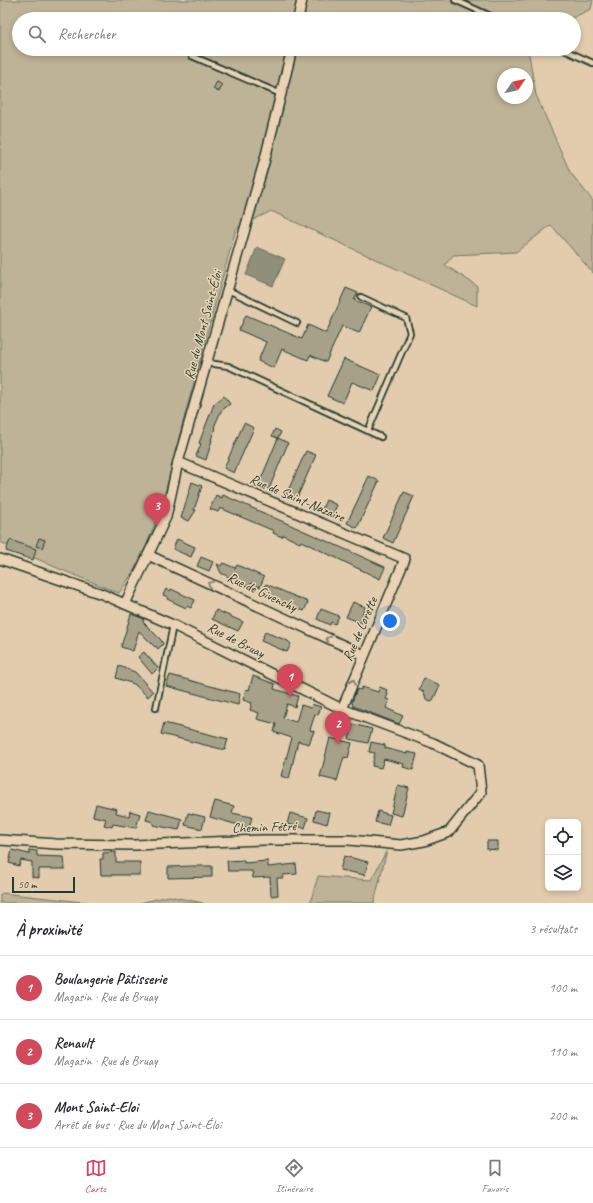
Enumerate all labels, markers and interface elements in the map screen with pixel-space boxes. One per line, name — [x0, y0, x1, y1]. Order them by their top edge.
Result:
search box — [12, 12, 581, 56]
icon: search — [26, 23, 48, 45]
text: Rechercher — [58, 25, 116, 44]
north arrow — [497, 68, 533, 104]
street label: Rue du Mont Saint-Éloi — [180, 267, 226, 381]
street label: Rue de Saint-Nazaire — [247, 470, 348, 526]
pin: 3 — [144, 493, 170, 526]
street label: Rue de Givenchy — [224, 568, 301, 616]
one-way arrow — [207, 581, 215, 589]
street label: Rue de Lorette — [339, 593, 382, 664]
your location — [380, 611, 400, 631]
street label: Rue de Bruay — [205, 618, 268, 662]
one-way arrow — [325, 636, 333, 644]
pin: 1 — [277, 664, 303, 697]
one-way arrow — [348, 679, 356, 686]
pin: 2 — [325, 711, 351, 744]
street label: Chemin Fétré — [232, 817, 299, 837]
map controls — [545, 819, 581, 891]
button: locate — [545, 819, 581, 855]
button: layers — [545, 855, 581, 891]
scale bar — [12, 875, 75, 894]
text: 50 m — [18, 877, 37, 891]
text: À proximité — [16, 919, 81, 940]
text: 3 résultats — [529, 921, 577, 937]
text: Boulangerie Pâtisserie — [54, 970, 167, 989]
text: 1 — [26, 980, 32, 996]
text: 100 m — [549, 980, 577, 996]
text: Magasin · Rue de Bruay — [54, 989, 157, 1005]
text: Renault — [54, 1034, 93, 1053]
text: 2 — [26, 1044, 32, 1060]
text: 110 m — [549, 1044, 577, 1060]
text: Magasin · Rue de Bruay — [54, 1053, 157, 1069]
text: Mont Saint-Eloi — [54, 1098, 138, 1117]
text: 3 — [26, 1108, 32, 1124]
text: 200 m — [549, 1108, 577, 1124]
text: Arrêt de bus · Rue du Mont Saint-Éloi — [54, 1117, 221, 1133]
tab: Carte — [85, 1157, 107, 1195]
tab: Itinéraire — [276, 1157, 313, 1195]
tab: Favoris — [482, 1157, 508, 1195]

